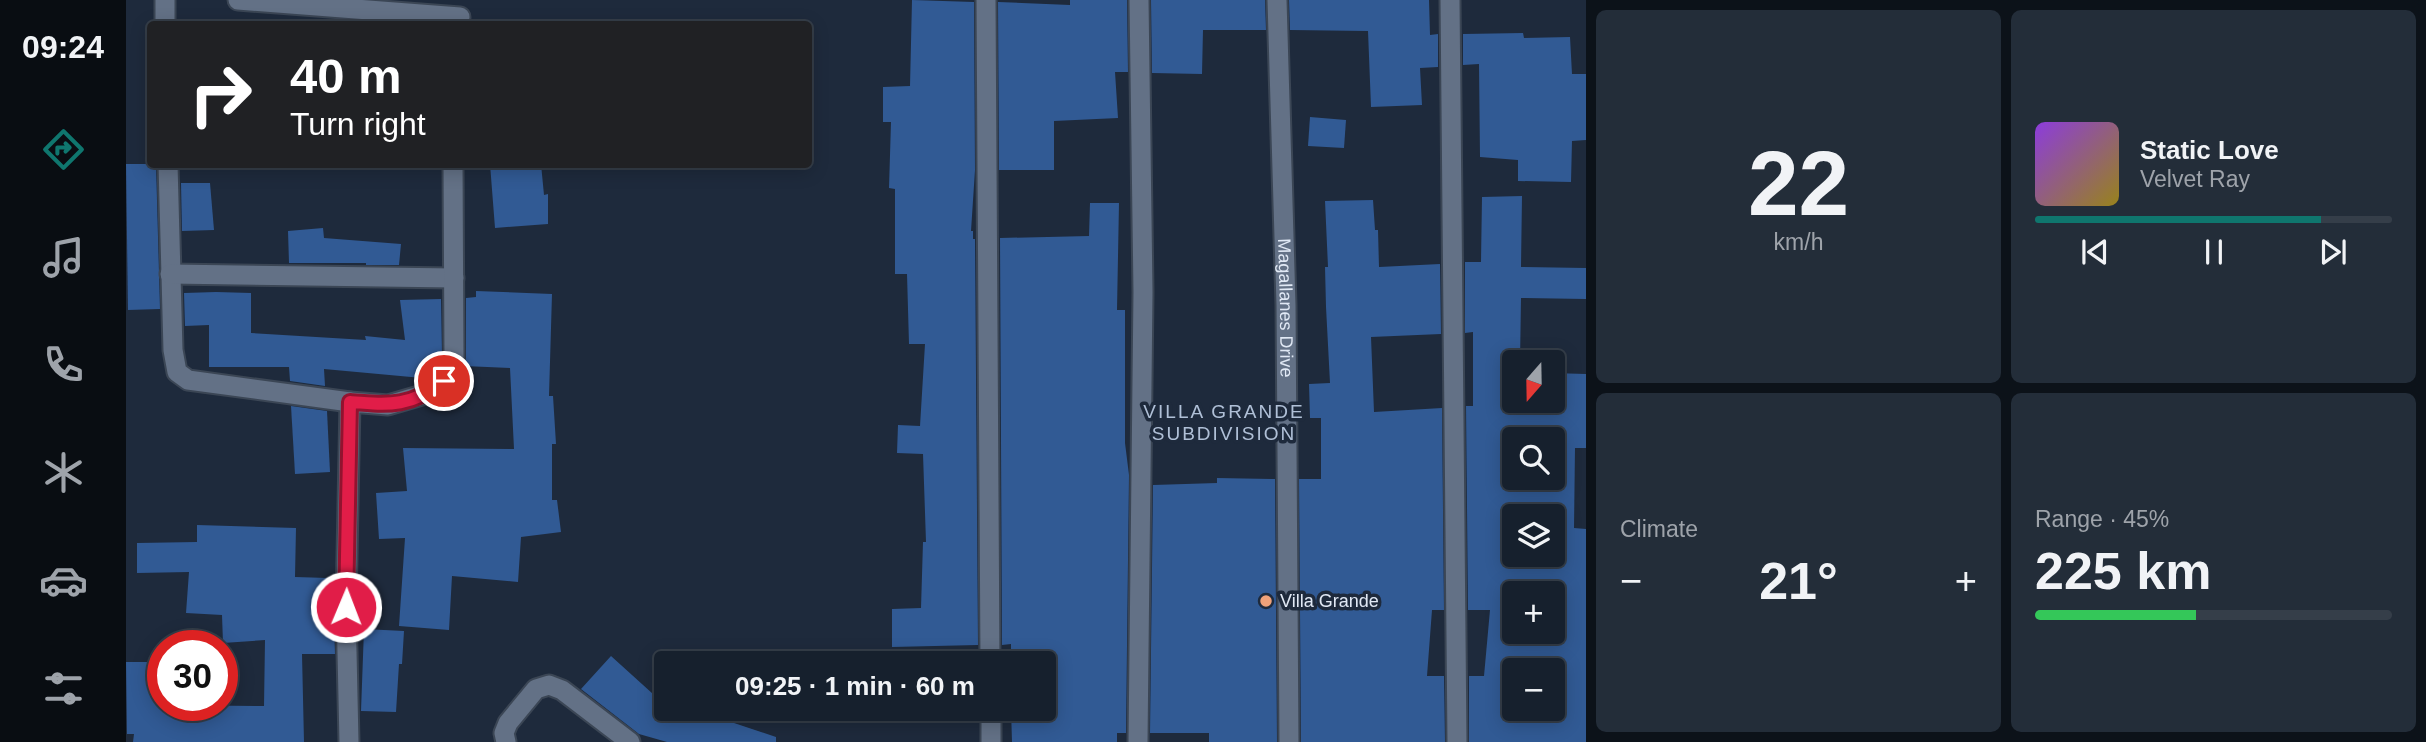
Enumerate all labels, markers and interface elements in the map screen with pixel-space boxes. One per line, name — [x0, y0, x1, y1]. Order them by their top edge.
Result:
text: 09:24 — [22, 29, 104, 65]
icon: right — [175, 49, 266, 140]
text: 40 m — [290, 49, 402, 103]
text: Turn right — [290, 106, 426, 142]
icon: directions — [39, 125, 88, 174]
text: 22 — [1748, 133, 1849, 234]
text: Static Love — [2140, 135, 2279, 165]
text: Velvet Ray — [2140, 166, 2250, 192]
text: km/h — [1774, 229, 1823, 255]
icon: music — [39, 233, 88, 282]
icon: previous — [2076, 233, 2114, 271]
icon: pause — [2195, 233, 2233, 271]
icon: next — [2314, 233, 2352, 271]
street label: Magallanes Drive — [1274, 238, 1296, 377]
icon: phone — [39, 340, 88, 389]
north arrow — [1502, 350, 1564, 413]
map controls — [1502, 350, 1565, 721]
pin — [414, 351, 474, 411]
icon: arrive — [425, 362, 463, 400]
district label: VILLA GRANDE SUBDIVISION — [1143, 401, 1305, 444]
button: search — [1502, 427, 1565, 490]
icon: climate — [39, 448, 88, 497]
button: layers — [1502, 504, 1565, 567]
text: Range · 45% — [2035, 506, 2169, 532]
text: Climate — [1620, 516, 1698, 542]
text: 225 km — [2035, 542, 2211, 600]
text: 21° — [1759, 552, 1838, 610]
icon: car — [39, 556, 88, 605]
text: − — [1620, 560, 1642, 602]
text: + — [1955, 560, 1977, 602]
position arrow — [309, 570, 383, 644]
button: + — [1502, 581, 1565, 644]
place label: Villa Grande — [1280, 591, 1379, 611]
marker: Villa Grande — [1258, 593, 1274, 609]
speed limit sign: 30 — [147, 630, 238, 721]
button: − — [1502, 658, 1565, 721]
icon: filters — [39, 664, 88, 713]
text: 09:25 · 1 min · 60 m — [735, 671, 975, 701]

